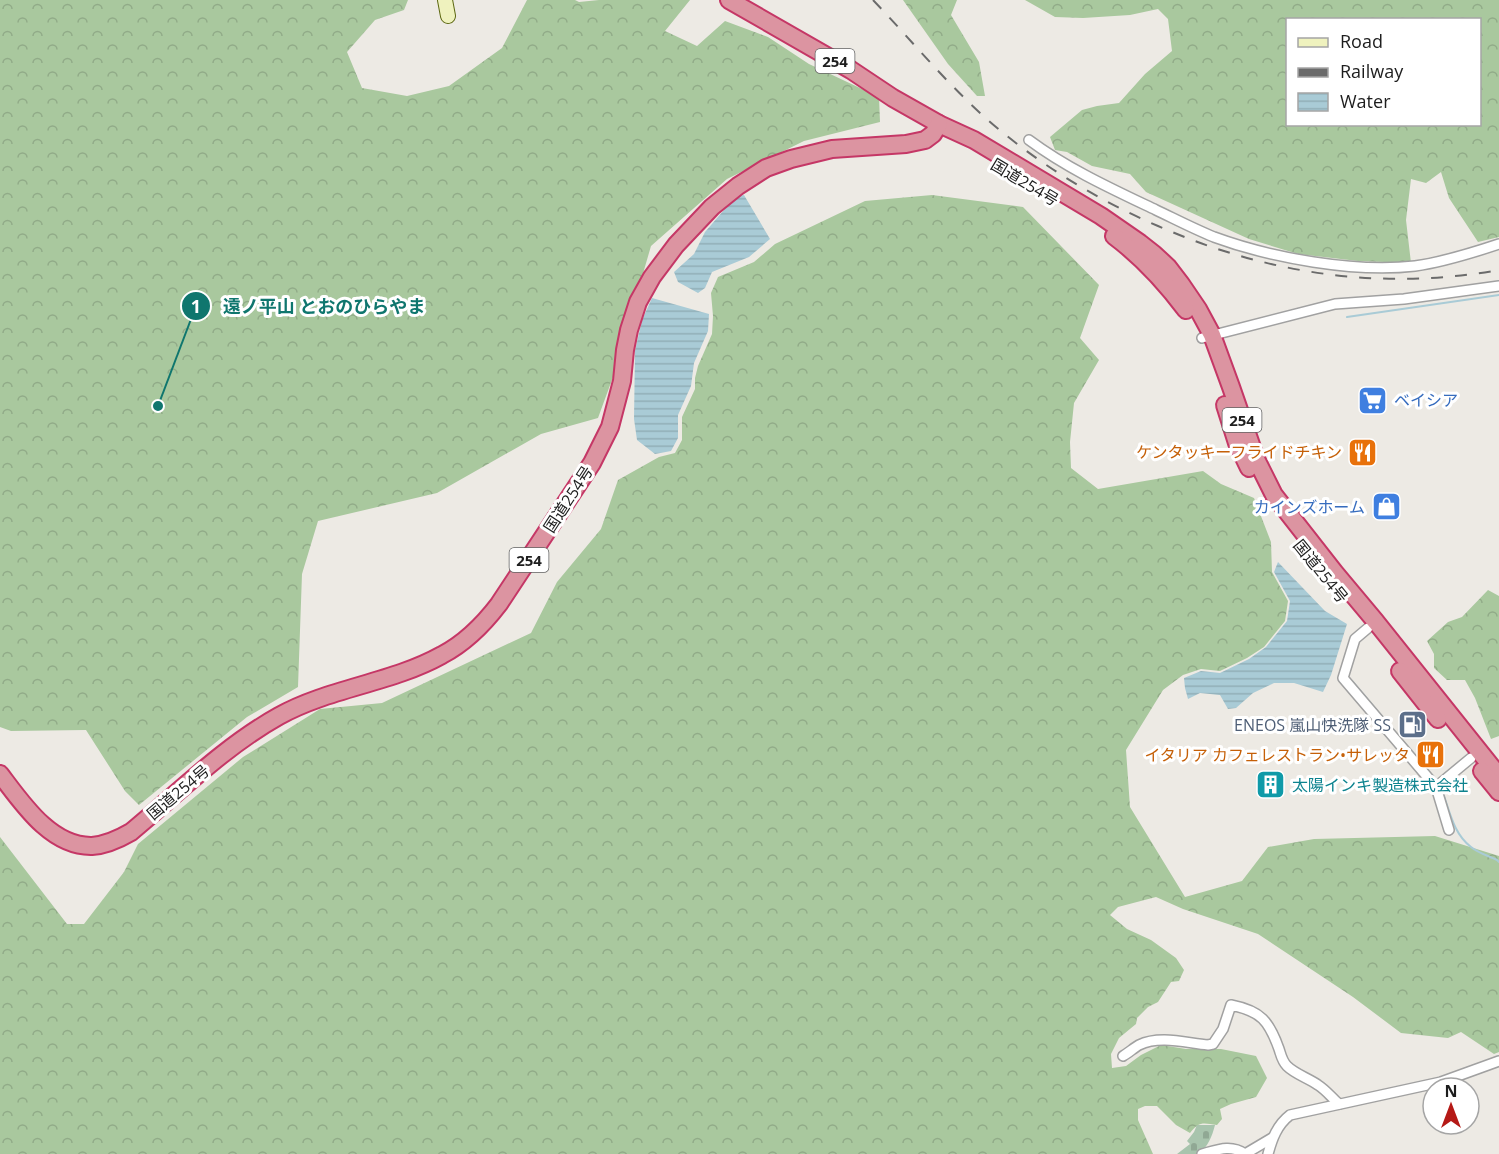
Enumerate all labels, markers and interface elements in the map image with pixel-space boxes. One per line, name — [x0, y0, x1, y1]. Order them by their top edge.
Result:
legend — [1286, 18, 1481, 126]
text: Road — [1340, 29, 1383, 53]
road number: 254 — [816, 49, 854, 73]
text: Railway — [1340, 59, 1404, 83]
text: Water — [1340, 89, 1391, 113]
street label: 国道254号 — [987, 153, 1063, 211]
callout: 遠ノ平山 とおのひらやま — [181, 288, 437, 324]
text: 1 — [191, 294, 201, 318]
text: 遠ノ平山 とおのひらやま — [223, 294, 425, 318]
supermarket icon: ベイシア — [1357, 384, 1389, 416]
place label: ベイシア — [1394, 389, 1458, 411]
road number: 254 — [1222, 408, 1262, 432]
restaurant icon: ケンタッキーフライドチキン — [1347, 436, 1379, 468]
place label: ケンタッキーフライドチキン — [1136, 441, 1342, 463]
street label: 国道254号 — [538, 461, 598, 537]
shop icon: カインズホーム — [1370, 491, 1402, 523]
place label: カインズホーム — [1254, 496, 1365, 518]
street label: 国道254号 — [1289, 535, 1353, 607]
road number: 254 — [510, 548, 548, 572]
fuel station icon: ENEOS 嵐山快洗隊 SS — [1396, 709, 1428, 741]
place label: ENEOS 嵐山快洗隊 SS — [1234, 714, 1391, 736]
restaurant icon: イタリア カフェレストラン•サレッタ — [1415, 739, 1447, 771]
place label: イタリア カフェレストラン•サレッタ — [1144, 744, 1410, 766]
street label: 国道254号 — [142, 759, 214, 825]
building icon: 太陽インキ製造株式会社 — [1255, 769, 1287, 801]
place label: 太陽インキ製造株式会社 — [1292, 774, 1468, 796]
north arrow — [1421, 1076, 1481, 1136]
text: N — [1444, 1080, 1458, 1102]

